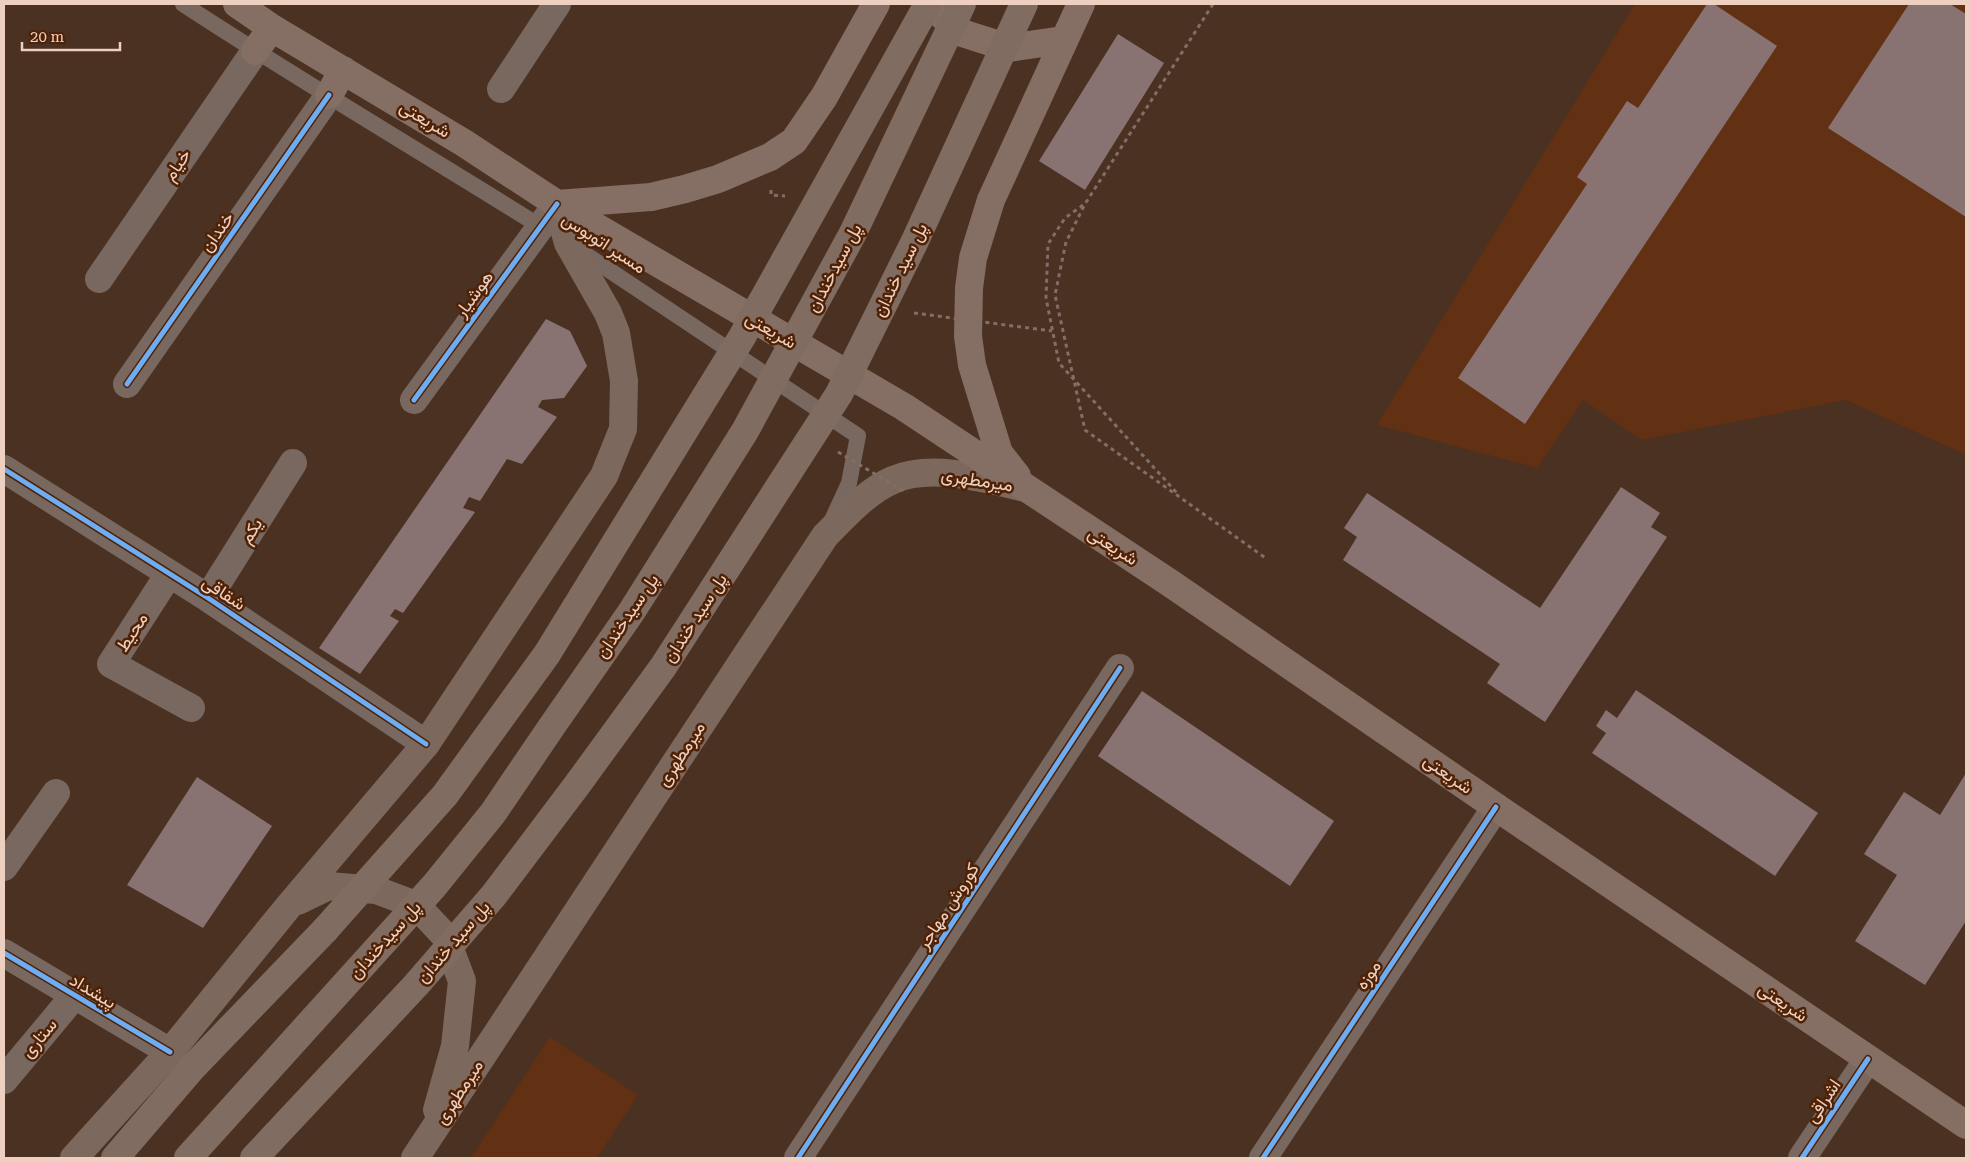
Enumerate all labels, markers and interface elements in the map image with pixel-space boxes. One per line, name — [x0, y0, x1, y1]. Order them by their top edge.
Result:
scale bar — [22, 20, 120, 52]
text: 20 m — [30, 28, 65, 46]
street label: شریعتی — [396, 95, 454, 143]
street label: خیام — [158, 145, 196, 186]
street label: خندان — [195, 208, 238, 256]
street label: مسیر اتوبوس — [558, 208, 650, 278]
street label: پل سید خندان — [868, 219, 933, 321]
street label: پل سیدخندان — [801, 220, 867, 317]
street label: هوشیار — [449, 266, 498, 322]
street label: شریعتی — [742, 307, 800, 353]
street label: میرمطهری — [939, 463, 1015, 497]
street label: یکم — [235, 514, 268, 548]
street label: شریعتی — [1084, 522, 1142, 570]
street label: پل سید خندان — [658, 569, 733, 667]
street label: پل سیدخندان — [591, 570, 664, 663]
street label: شقاقی — [198, 571, 250, 615]
street label: محیط — [111, 608, 152, 655]
street label: میرمطهری — [652, 718, 710, 790]
street label: شریعتی — [1419, 749, 1477, 799]
street label: کوروش مهاجر — [912, 859, 984, 954]
street label: پل سید خندان — [411, 896, 495, 988]
street label: پل سیدخندان — [344, 897, 426, 984]
street label: موزه — [1350, 956, 1386, 994]
street label: پیشداد — [65, 969, 120, 1014]
street label: شریعتی — [1754, 977, 1812, 1027]
street label: ستاری — [16, 1014, 62, 1062]
street label: میرمطهری — [430, 1056, 488, 1128]
street label: اشراقی — [1800, 1075, 1846, 1127]

